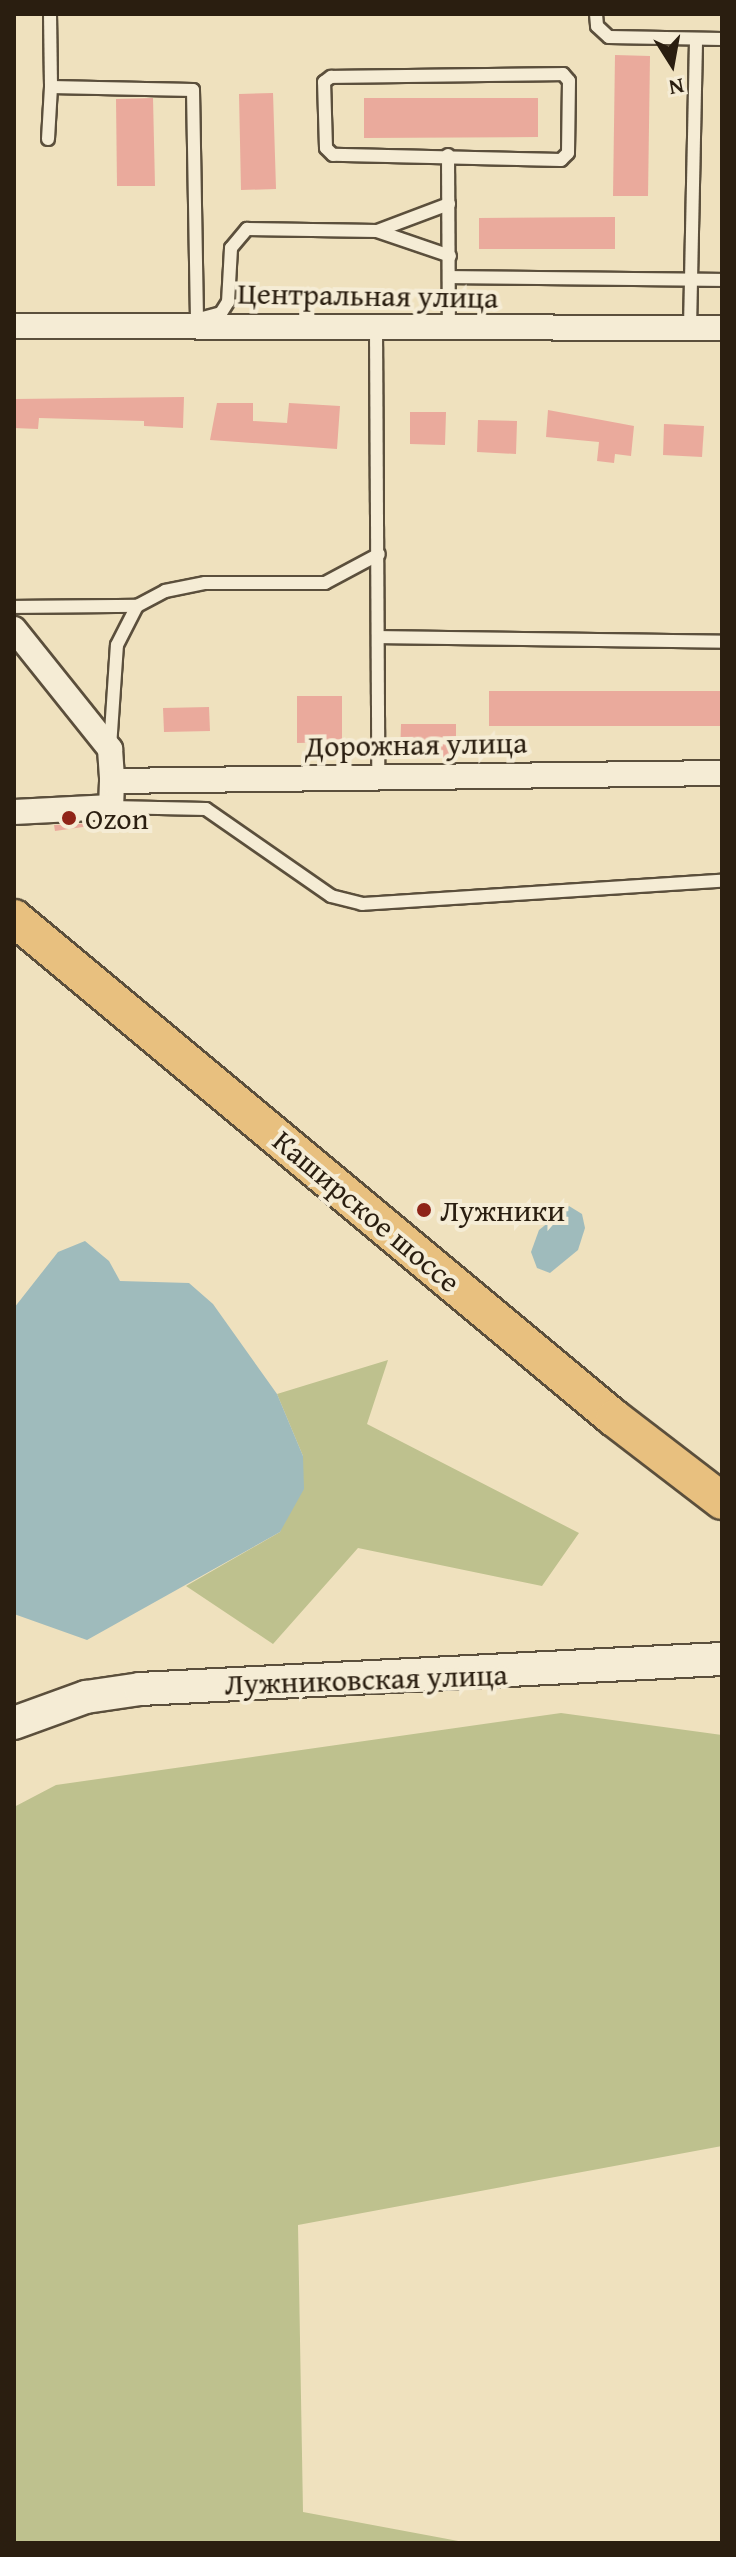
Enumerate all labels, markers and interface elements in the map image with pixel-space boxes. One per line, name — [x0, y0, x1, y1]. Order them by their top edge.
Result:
north arrow — [632, 24, 712, 104]
text: N — [666, 70, 687, 105]
street label: Центральная улица — [237, 275, 499, 315]
street label: Дорожная улица — [304, 724, 528, 764]
place label: Ozon — [85, 800, 149, 836]
marker: Ozon — [60, 809, 78, 827]
street label: Каширское шоссе — [266, 1122, 468, 1300]
place label: Лужники — [440, 1192, 565, 1228]
marker: Лужники — [415, 1201, 433, 1219]
street label: Лужниковская улица — [224, 1656, 508, 1702]

